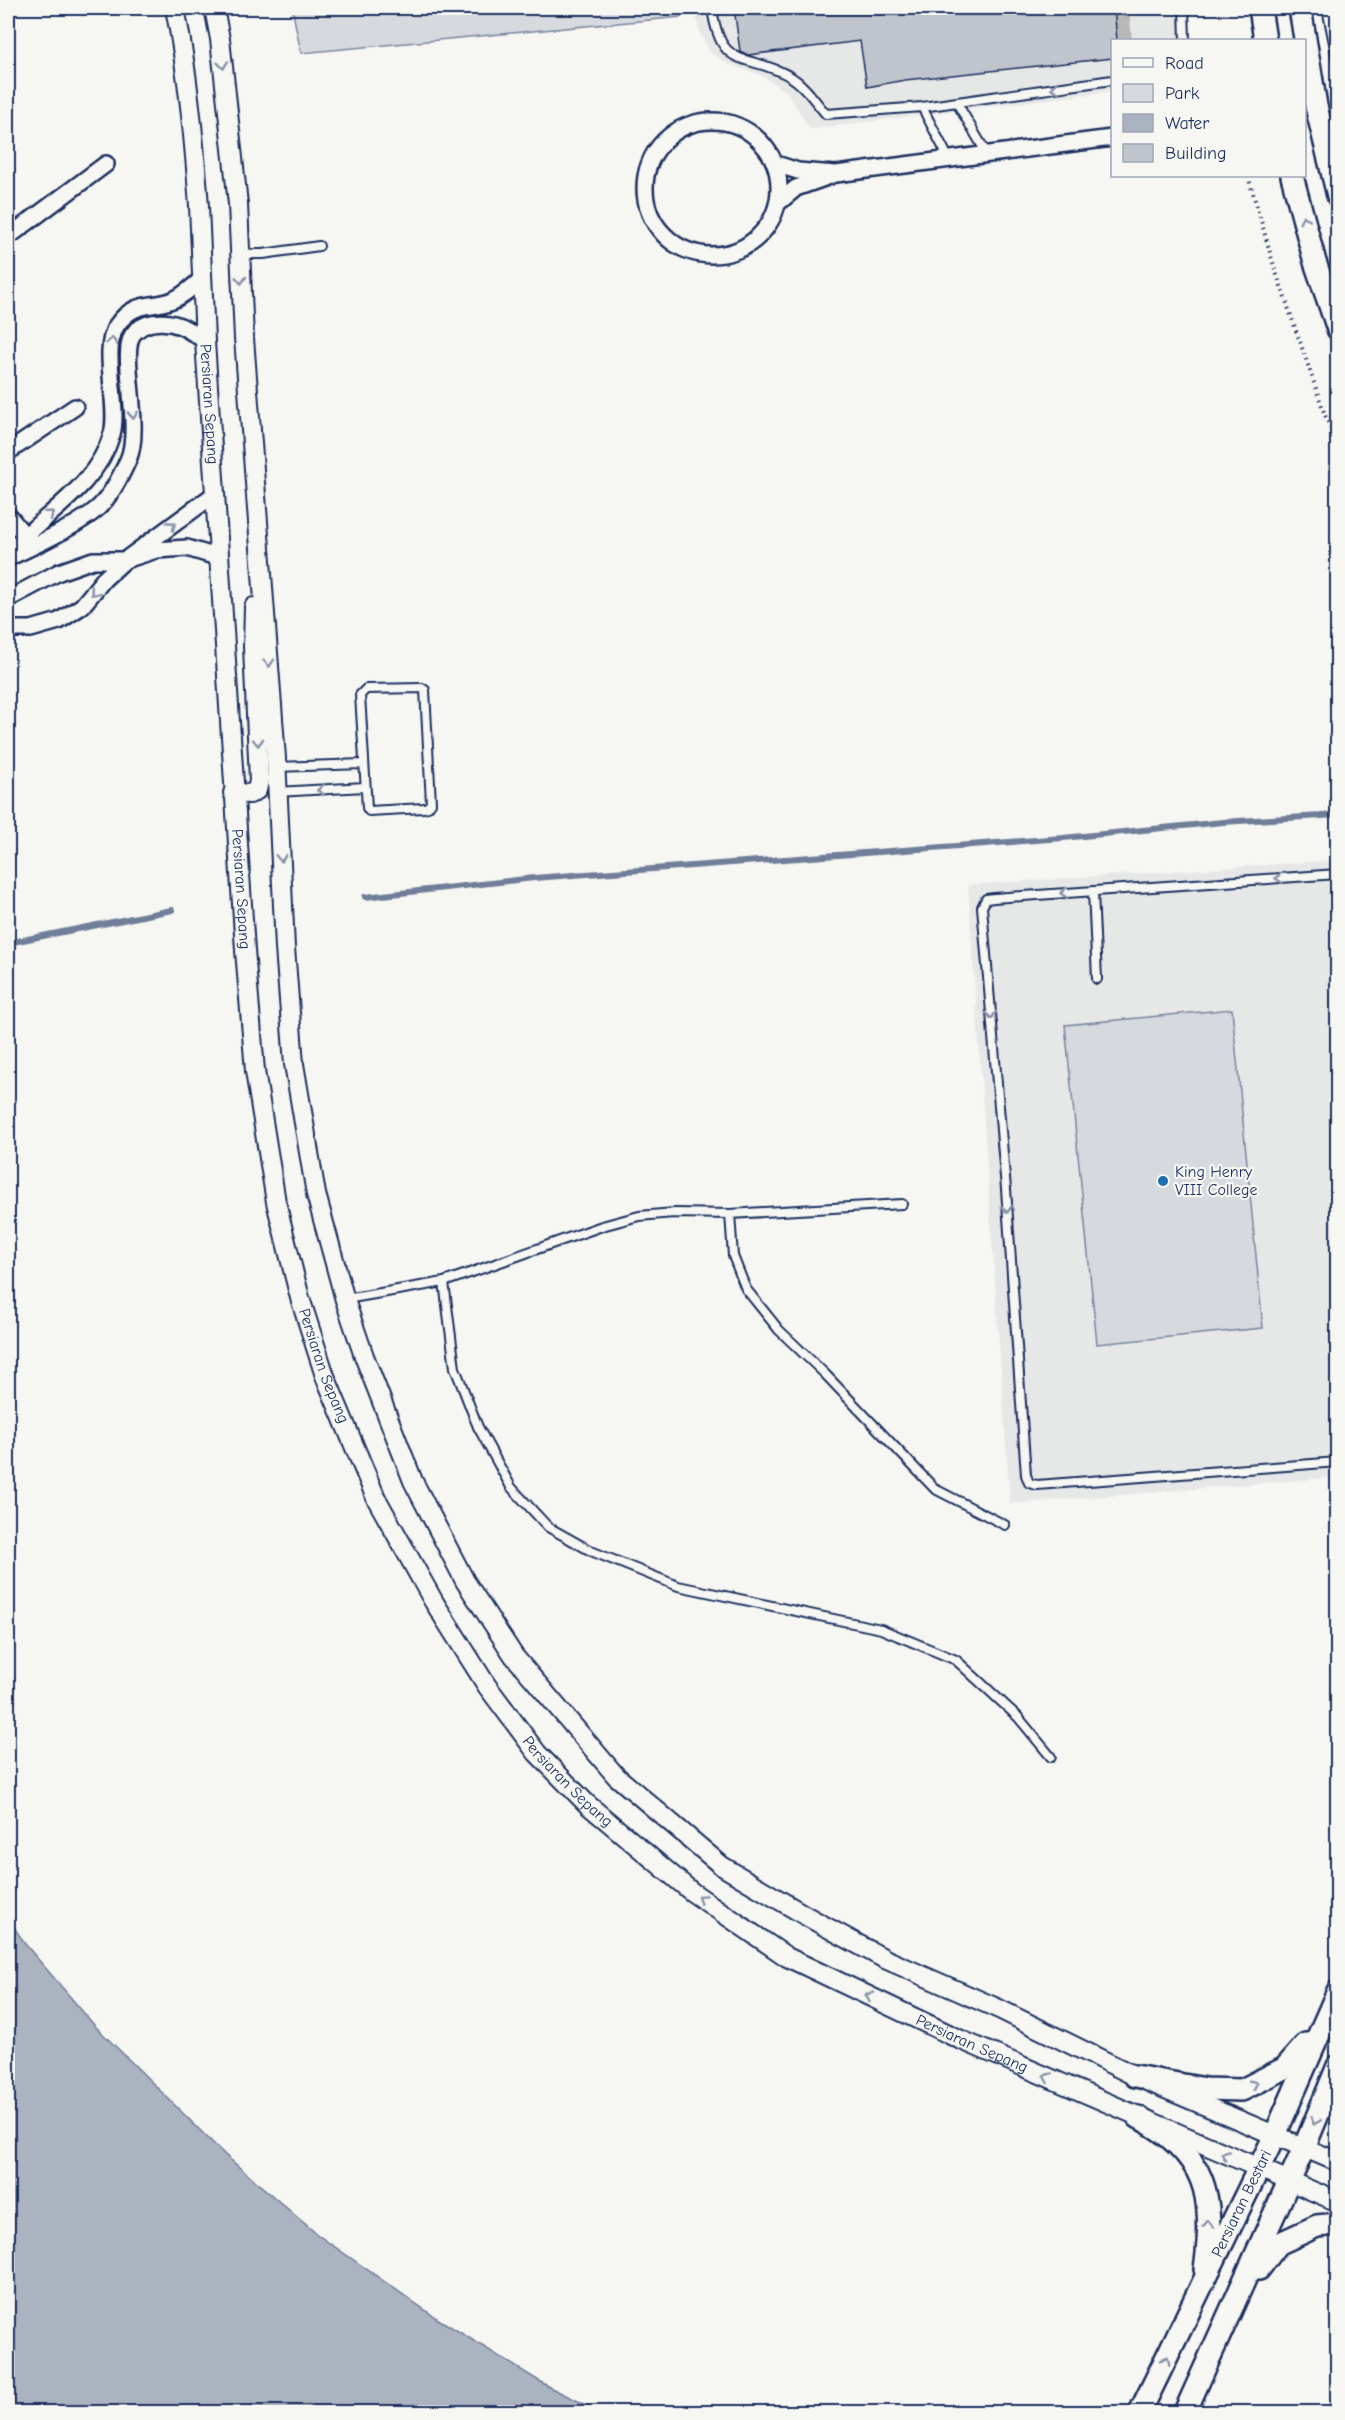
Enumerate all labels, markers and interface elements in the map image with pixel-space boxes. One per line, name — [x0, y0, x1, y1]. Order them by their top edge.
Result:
legend — [1111, 39, 1306, 177]
text: Road — [1165, 53, 1204, 74]
one-way arrow — [216, 61, 229, 70]
one-way arrow — [1050, 82, 1059, 94]
text: Park — [1165, 83, 1200, 104]
text: Water — [1165, 113, 1210, 134]
text: Building — [1165, 143, 1227, 164]
one-way arrow — [1298, 214, 1311, 224]
one-way arrow — [235, 276, 248, 285]
one-way arrow — [105, 337, 118, 347]
street label: Persiaran Sepang — [196, 343, 222, 465]
one-way arrow — [126, 410, 139, 419]
one-way arrow — [43, 510, 54, 521]
one-way arrow — [165, 522, 176, 533]
one-way arrow — [90, 585, 101, 596]
one-way arrow — [262, 659, 275, 668]
one-way arrow — [251, 737, 264, 746]
one-way arrow — [317, 783, 326, 796]
street label: Persiaran Sepang — [228, 828, 254, 950]
one-way arrow — [274, 853, 287, 862]
one-way arrow — [1275, 871, 1284, 884]
one-way arrow — [1059, 886, 1068, 899]
one-way arrow — [984, 1010, 997, 1019]
place label: King Henry VIII College — [1175, 1163, 1258, 1199]
marker: King Henry VIII College — [1156, 1174, 1170, 1188]
one-way arrow — [1000, 1205, 1013, 1214]
street label: Persiaran Sepang — [295, 1306, 353, 1426]
street label: Persiaran Sepang — [519, 1733, 616, 1831]
one-way arrow — [697, 1894, 708, 1905]
one-way arrow — [865, 1992, 876, 2004]
street label: Persiaran Sepang — [913, 2011, 1031, 2077]
one-way arrow — [1042, 2072, 1053, 2084]
one-way arrow — [1247, 2079, 1258, 2091]
one-way arrow — [1310, 2115, 1323, 2125]
street label: Persiaran Bestari — [1208, 2147, 1275, 2260]
one-way arrow — [1221, 2150, 1232, 2162]
one-way arrow — [1202, 2219, 1214, 2228]
one-way arrow — [1158, 2355, 1170, 2366]

